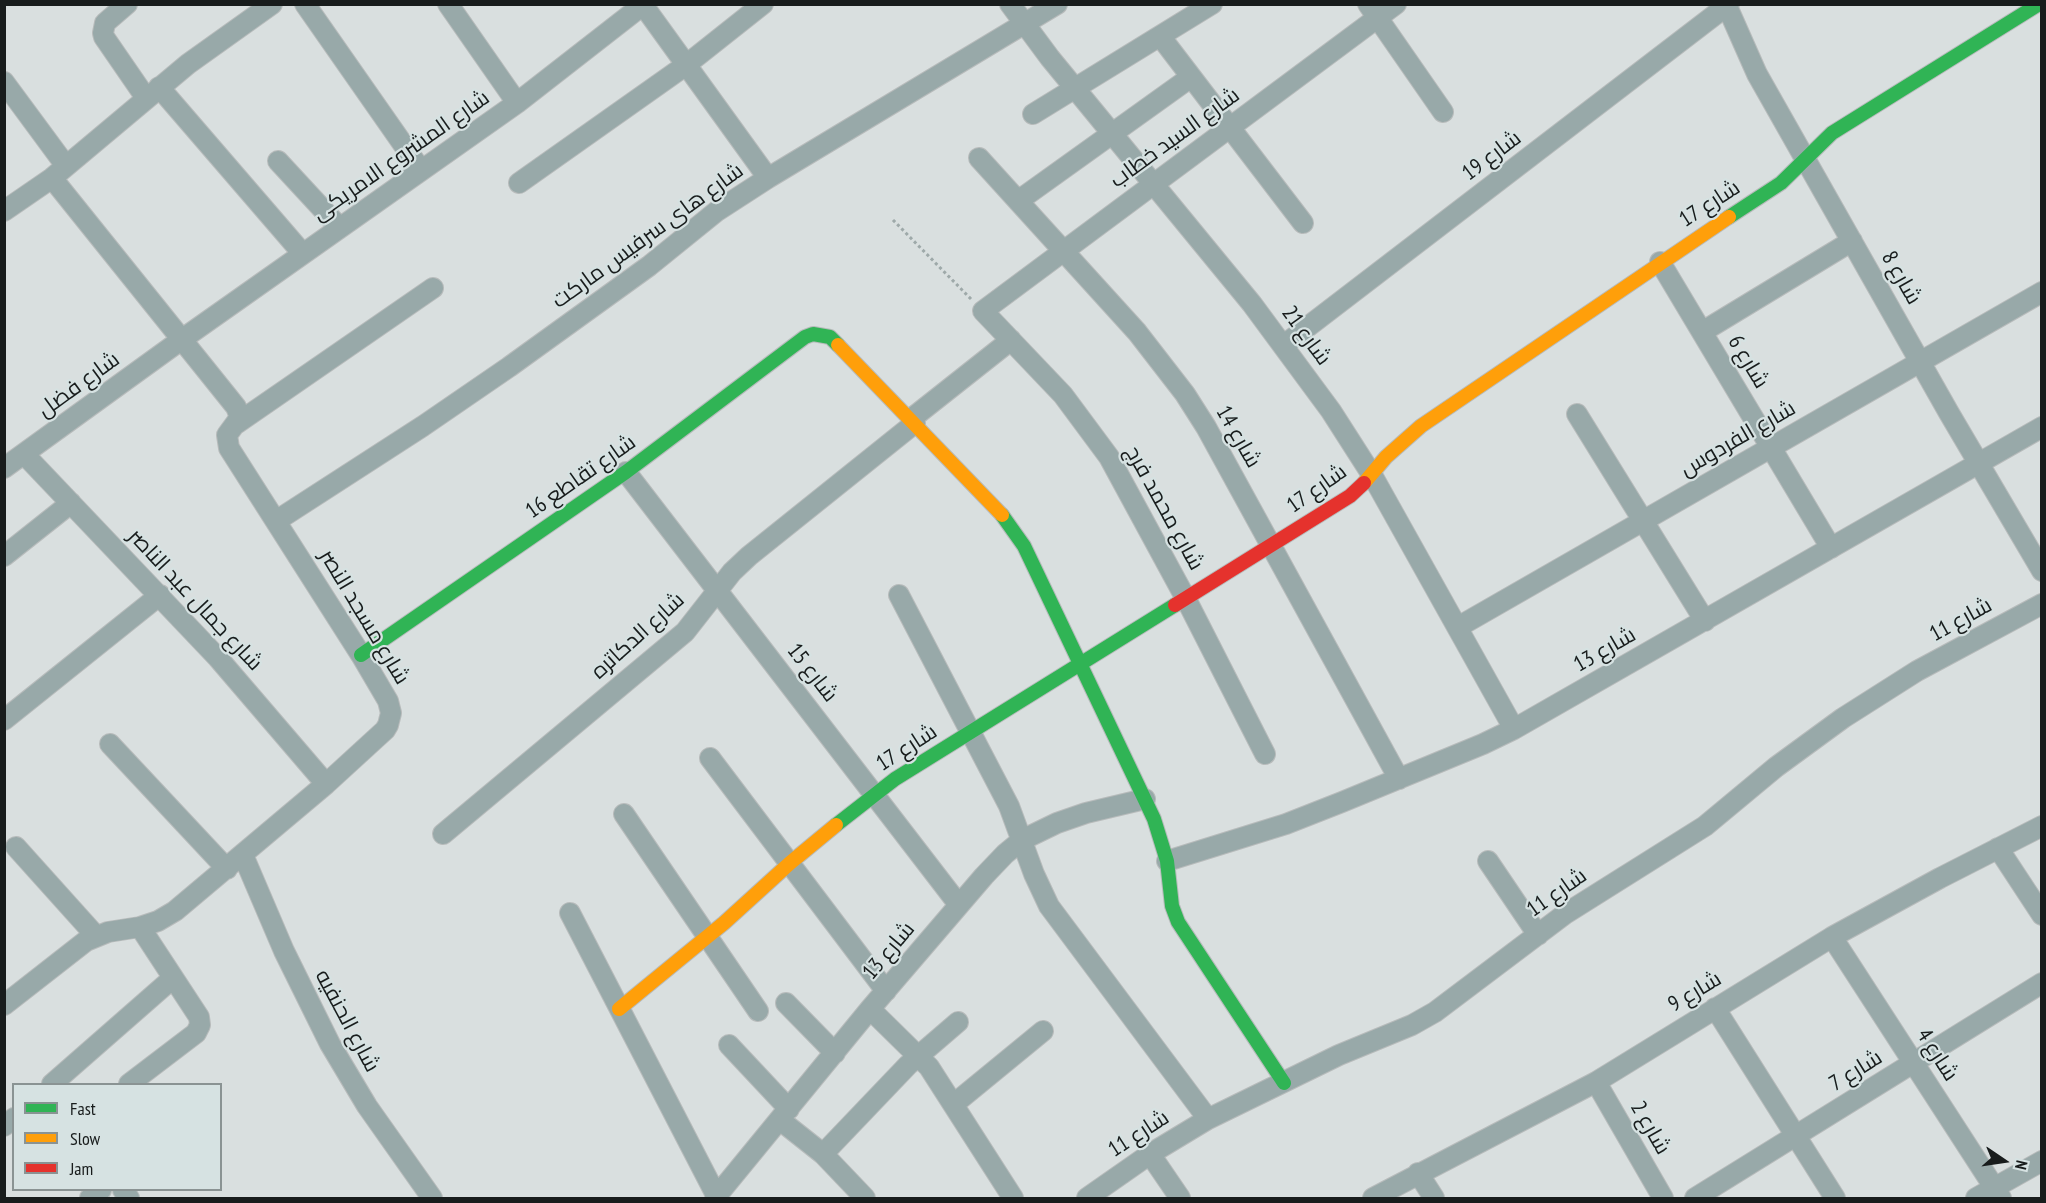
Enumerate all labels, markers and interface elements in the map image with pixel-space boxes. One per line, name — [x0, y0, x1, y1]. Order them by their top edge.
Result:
street label: شارع السيد خطاب — [1105, 82, 1245, 194]
street label: شارع المشروع الامريكى — [307, 85, 495, 227]
street label: شارع 19 — [1457, 125, 1527, 187]
street label: شارع هاى سرفيس ماركت — [547, 158, 749, 314]
street label: شارع 17 — [1675, 175, 1745, 233]
street label: شارع 8 — [1875, 247, 1927, 309]
street label: شارع 21 — [1276, 301, 1336, 371]
street label: شارع 6 — [1722, 331, 1774, 393]
street label: شارع فضل — [33, 346, 125, 424]
street label: شارع الفردوس — [1675, 395, 1801, 483]
street label: شارع 14 — [1210, 401, 1266, 473]
street label: شارع تقاطع 16 — [521, 429, 641, 525]
street label: شارع محمد فرج — [1119, 441, 1209, 575]
street label: شارع 17 — [1282, 459, 1352, 519]
street label: شارع جمال عبد الناصر — [122, 523, 268, 677]
street label: شارع مسجد النصر — [313, 545, 415, 689]
street label: شارع الدكاتره — [586, 587, 690, 685]
street label: شارع 11 — [1925, 592, 1997, 648]
street label: شارع 13 — [1569, 622, 1641, 678]
street label: شارع 15 — [781, 638, 843, 708]
street label: شارع 17 — [872, 719, 942, 777]
street label: شارع 11 — [1522, 863, 1592, 923]
street label: شارع 13 — [857, 917, 921, 985]
street label: شارع الحنفيه — [309, 965, 385, 1077]
street label: شارع 9 — [1664, 966, 1726, 1018]
street label: شارع 4 — [1910, 1024, 1964, 1086]
street label: شارع 7 — [1825, 1045, 1887, 1097]
legend — [12, 1083, 222, 1191]
text: Fast — [70, 1097, 96, 1120]
street label: شارع 2 — [1624, 1097, 1676, 1159]
street label: شارع 11 — [1104, 1105, 1174, 1163]
text: Slow — [70, 1127, 100, 1150]
north arrow — [1974, 1131, 2034, 1191]
text: Jam — [70, 1157, 93, 1180]
text: N — [2011, 1159, 2032, 1172]

